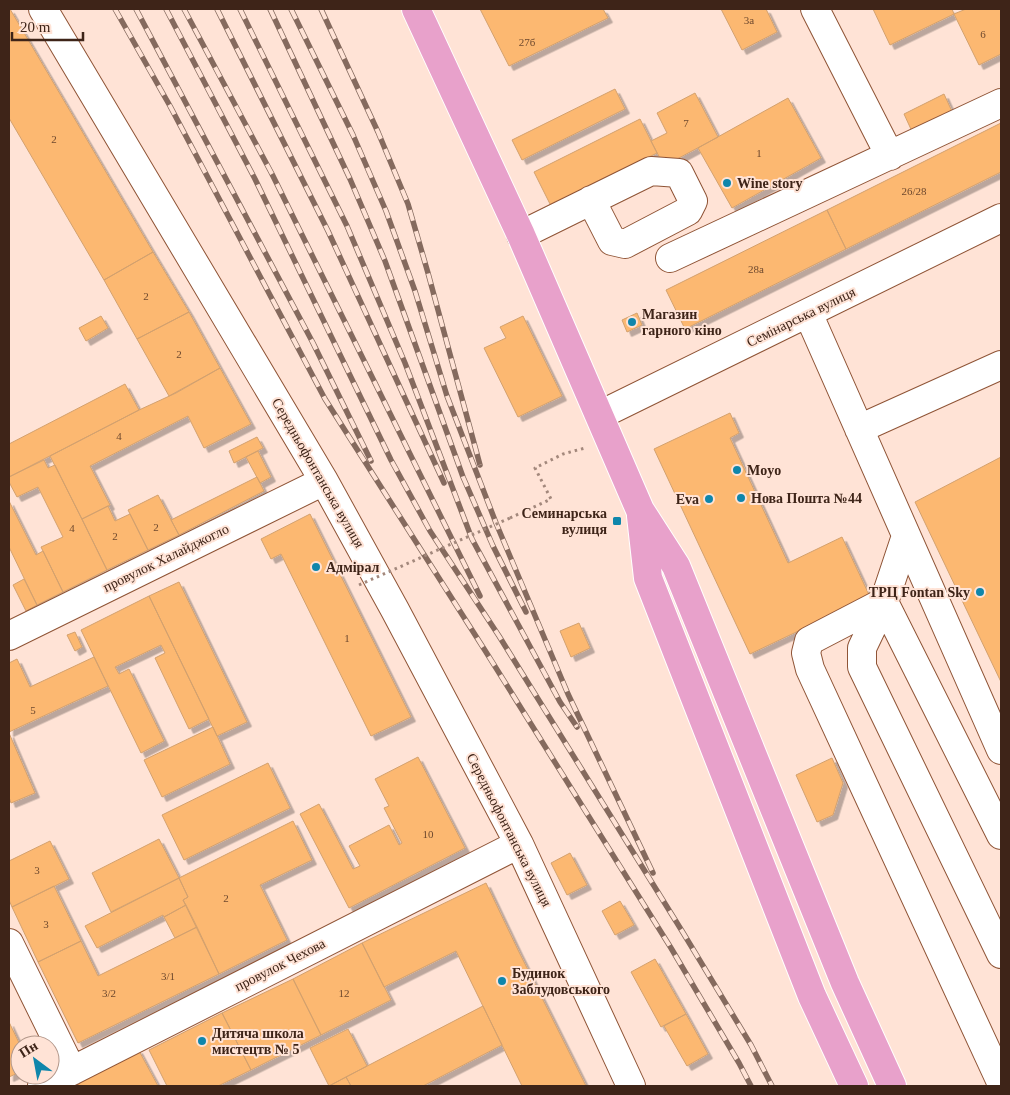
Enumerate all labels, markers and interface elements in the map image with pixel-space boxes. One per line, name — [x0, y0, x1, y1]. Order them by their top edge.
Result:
scale bar — [12, 10, 84, 42]
house number: 3а — [744, 14, 754, 26]
text: 20 m — [20, 19, 51, 35]
house number: 6 — [980, 28, 986, 40]
house number: 27б — [519, 36, 536, 48]
house number: 7 — [683, 117, 689, 129]
house number: 2 — [51, 133, 57, 145]
house number: 1 — [756, 147, 762, 159]
place label: Wine story — [737, 176, 802, 191]
marker: Wine story — [721, 177, 733, 189]
house number: 26/28 — [901, 185, 927, 197]
house number: 28а — [748, 263, 764, 275]
street label: Семінарська вулиця — [744, 284, 858, 350]
house number: 2 — [143, 290, 149, 302]
place label: Магазин гарного кіно — [642, 307, 722, 338]
marker: Магазин гарного кіно — [626, 316, 638, 328]
house number: 2 — [176, 348, 182, 360]
street label: Середньофонтанська вулиця — [269, 396, 367, 551]
house number: 4 — [116, 430, 122, 442]
place label: Moyo — [747, 463, 781, 478]
marker: Moyo — [731, 464, 743, 476]
place label: Нова Пошта №44 — [751, 491, 862, 506]
place label: Eva — [676, 492, 699, 507]
marker: Нова Пошта №44 — [735, 492, 747, 504]
marker: Eva — [703, 493, 715, 505]
place label: Семинарська вулиця — [522, 506, 607, 537]
marker: Семинарська вулиця — [611, 515, 623, 527]
street label: провулок Халайджогло — [101, 521, 231, 595]
house number: 2 — [153, 521, 159, 533]
house number: 4 — [69, 522, 75, 534]
house number: 2 — [112, 530, 118, 542]
place label: Адмірал — [326, 560, 380, 575]
marker: Адмірал — [310, 561, 322, 573]
place label: ТРЦ Fontan Sky — [869, 585, 970, 600]
marker: ТРЦ Fontan Sky — [974, 586, 986, 598]
house number: 1 — [344, 632, 350, 644]
house number: 5 — [30, 704, 36, 716]
street label: Середньофонтанська вулиця — [464, 751, 555, 910]
house number: 10 — [423, 828, 434, 840]
house number: 3 — [34, 864, 40, 876]
house number: 2 — [223, 892, 229, 904]
house number: 3 — [43, 918, 49, 930]
street label: провулок Чехова — [232, 935, 328, 994]
place label: Будинок Заблудовського — [512, 966, 610, 997]
house number: 3/1 — [161, 970, 175, 982]
marker: Будинок Заблудовського — [496, 975, 508, 987]
house number: 3/2 — [102, 987, 116, 999]
house number: 12 — [339, 987, 350, 999]
place label: Дитяча школа мистецтв № 5 — [212, 1026, 304, 1057]
north arrow — [10, 1035, 60, 1085]
marker: Дитяча школа мистецтв № 5 — [196, 1035, 208, 1047]
text: Пн — [16, 1038, 40, 1061]

